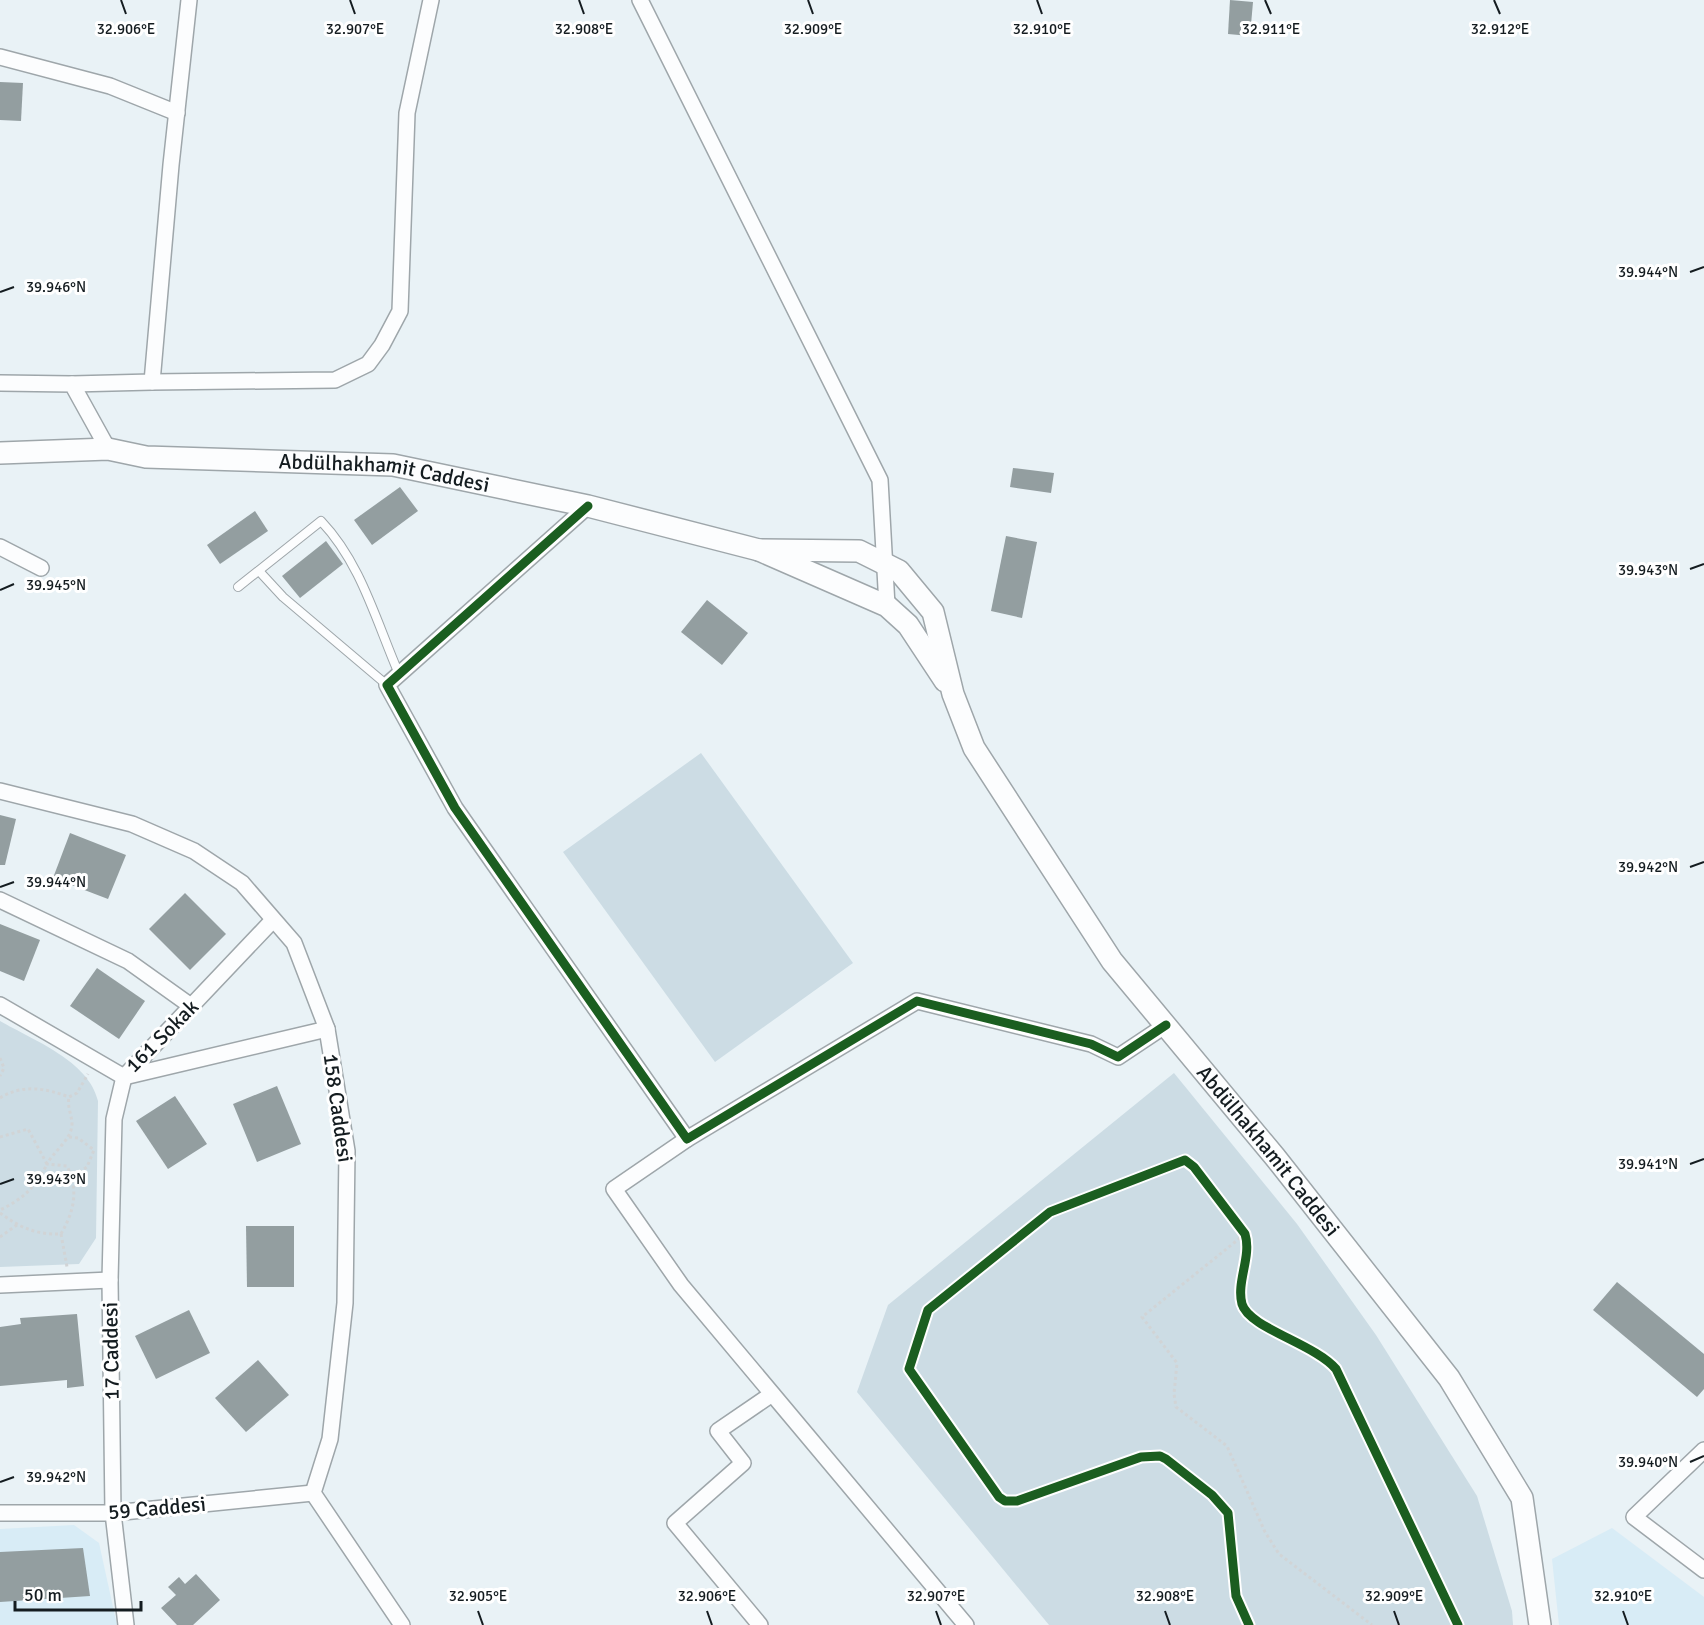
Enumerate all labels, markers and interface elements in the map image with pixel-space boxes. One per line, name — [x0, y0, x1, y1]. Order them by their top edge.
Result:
text: 32.906°E — [97, 20, 155, 38]
text: 32.907°E — [326, 20, 384, 38]
text: 32.908°E — [555, 20, 613, 38]
text: 32.909°E — [784, 20, 842, 38]
text: 32.910°E — [1013, 20, 1071, 38]
text: 32.911°E — [1242, 20, 1300, 38]
text: 32.912°E — [1471, 20, 1529, 38]
text: 39.944°N — [1618, 263, 1678, 281]
text: 39.946°N — [26, 278, 86, 296]
street label: Abdülhakhamit Caddesi — [278, 448, 492, 498]
text: 39.943°N — [1618, 561, 1678, 579]
text: 39.945°N — [26, 576, 86, 594]
text: 39.942°N — [1618, 858, 1678, 876]
text: 39.944°N — [26, 873, 86, 891]
street label: 161 Sokak — [120, 994, 204, 1078]
street label: 158 Caddesi — [318, 1052, 358, 1164]
street label: Abdülhakhamit Caddesi — [1191, 1060, 1345, 1241]
text: 39.941°N — [1618, 1155, 1678, 1173]
text: 39.943°N — [26, 1170, 86, 1188]
street label: 17 Caddesi — [97, 1302, 125, 1400]
text: 39.940°N — [1618, 1453, 1678, 1471]
text: 39.942°N — [26, 1468, 86, 1486]
street label: 59 Caddesi — [107, 1491, 207, 1525]
scale bar — [15, 1574, 141, 1612]
text: 50 m — [24, 1584, 62, 1606]
text: 32.905°E — [449, 1587, 507, 1605]
text: 32.906°E — [678, 1587, 736, 1605]
text: 32.907°E — [907, 1587, 965, 1605]
text: 32.908°E — [1136, 1587, 1194, 1605]
text: 32.909°E — [1365, 1587, 1423, 1605]
text: 32.910°E — [1594, 1587, 1652, 1605]

